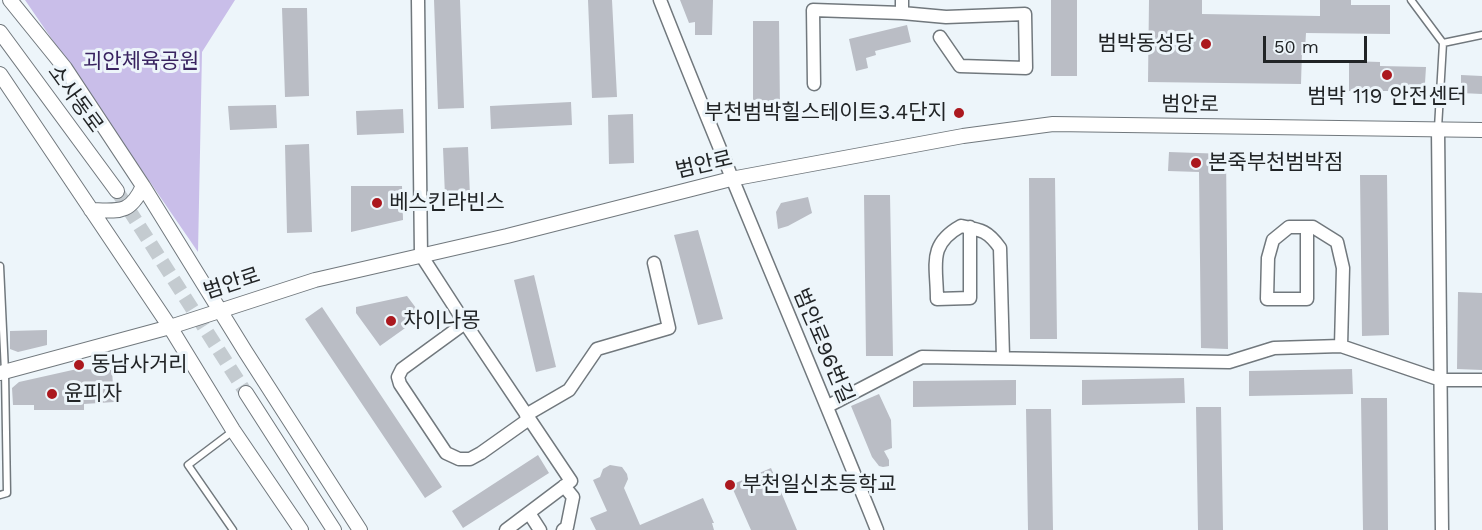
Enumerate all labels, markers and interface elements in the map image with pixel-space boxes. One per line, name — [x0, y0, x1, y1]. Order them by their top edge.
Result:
scale bar — [1266, 24, 1370, 62]
place label: 범박동성당 — [1097, 31, 1194, 57]
text: 50 m — [1274, 36, 1319, 57]
marker: 범박동성당 — [1199, 37, 1213, 51]
park label: 괴안체육공원 — [83, 49, 199, 75]
street label: 소사동로 — [42, 60, 108, 138]
marker: 범박 119 안전센터 — [1380, 68, 1394, 82]
place label: 범박 119 안전센터 — [1307, 84, 1467, 110]
street label: 범안로 — [1161, 92, 1219, 118]
place label: 부천범박힐스테이트3.4단지 — [704, 100, 947, 126]
marker: 부천범박힐스테이트3.4단지 — [952, 106, 966, 120]
street label: 범안로 — [673, 146, 735, 184]
place label: 본죽부천범박점 — [1208, 150, 1343, 176]
marker: 본죽부천범박점 — [1189, 156, 1203, 170]
place label: 베스킨라빈스 — [389, 190, 505, 216]
marker: 베스킨라빈스 — [370, 196, 384, 210]
street label: 범안로 — [201, 263, 263, 305]
street label: 범안로96번길 — [788, 285, 858, 407]
place label: 차이나몽 — [403, 308, 480, 334]
marker: 차이나몽 — [384, 314, 398, 328]
place label: 동남사거리 — [91, 352, 188, 378]
marker: 동남사거리 — [72, 358, 86, 372]
place label: 윤피자 — [64, 381, 122, 407]
marker: 윤피자 — [45, 387, 59, 401]
place label: 부천일신초등학교 — [742, 472, 897, 498]
marker: 부천일신초등학교 — [723, 478, 737, 492]

